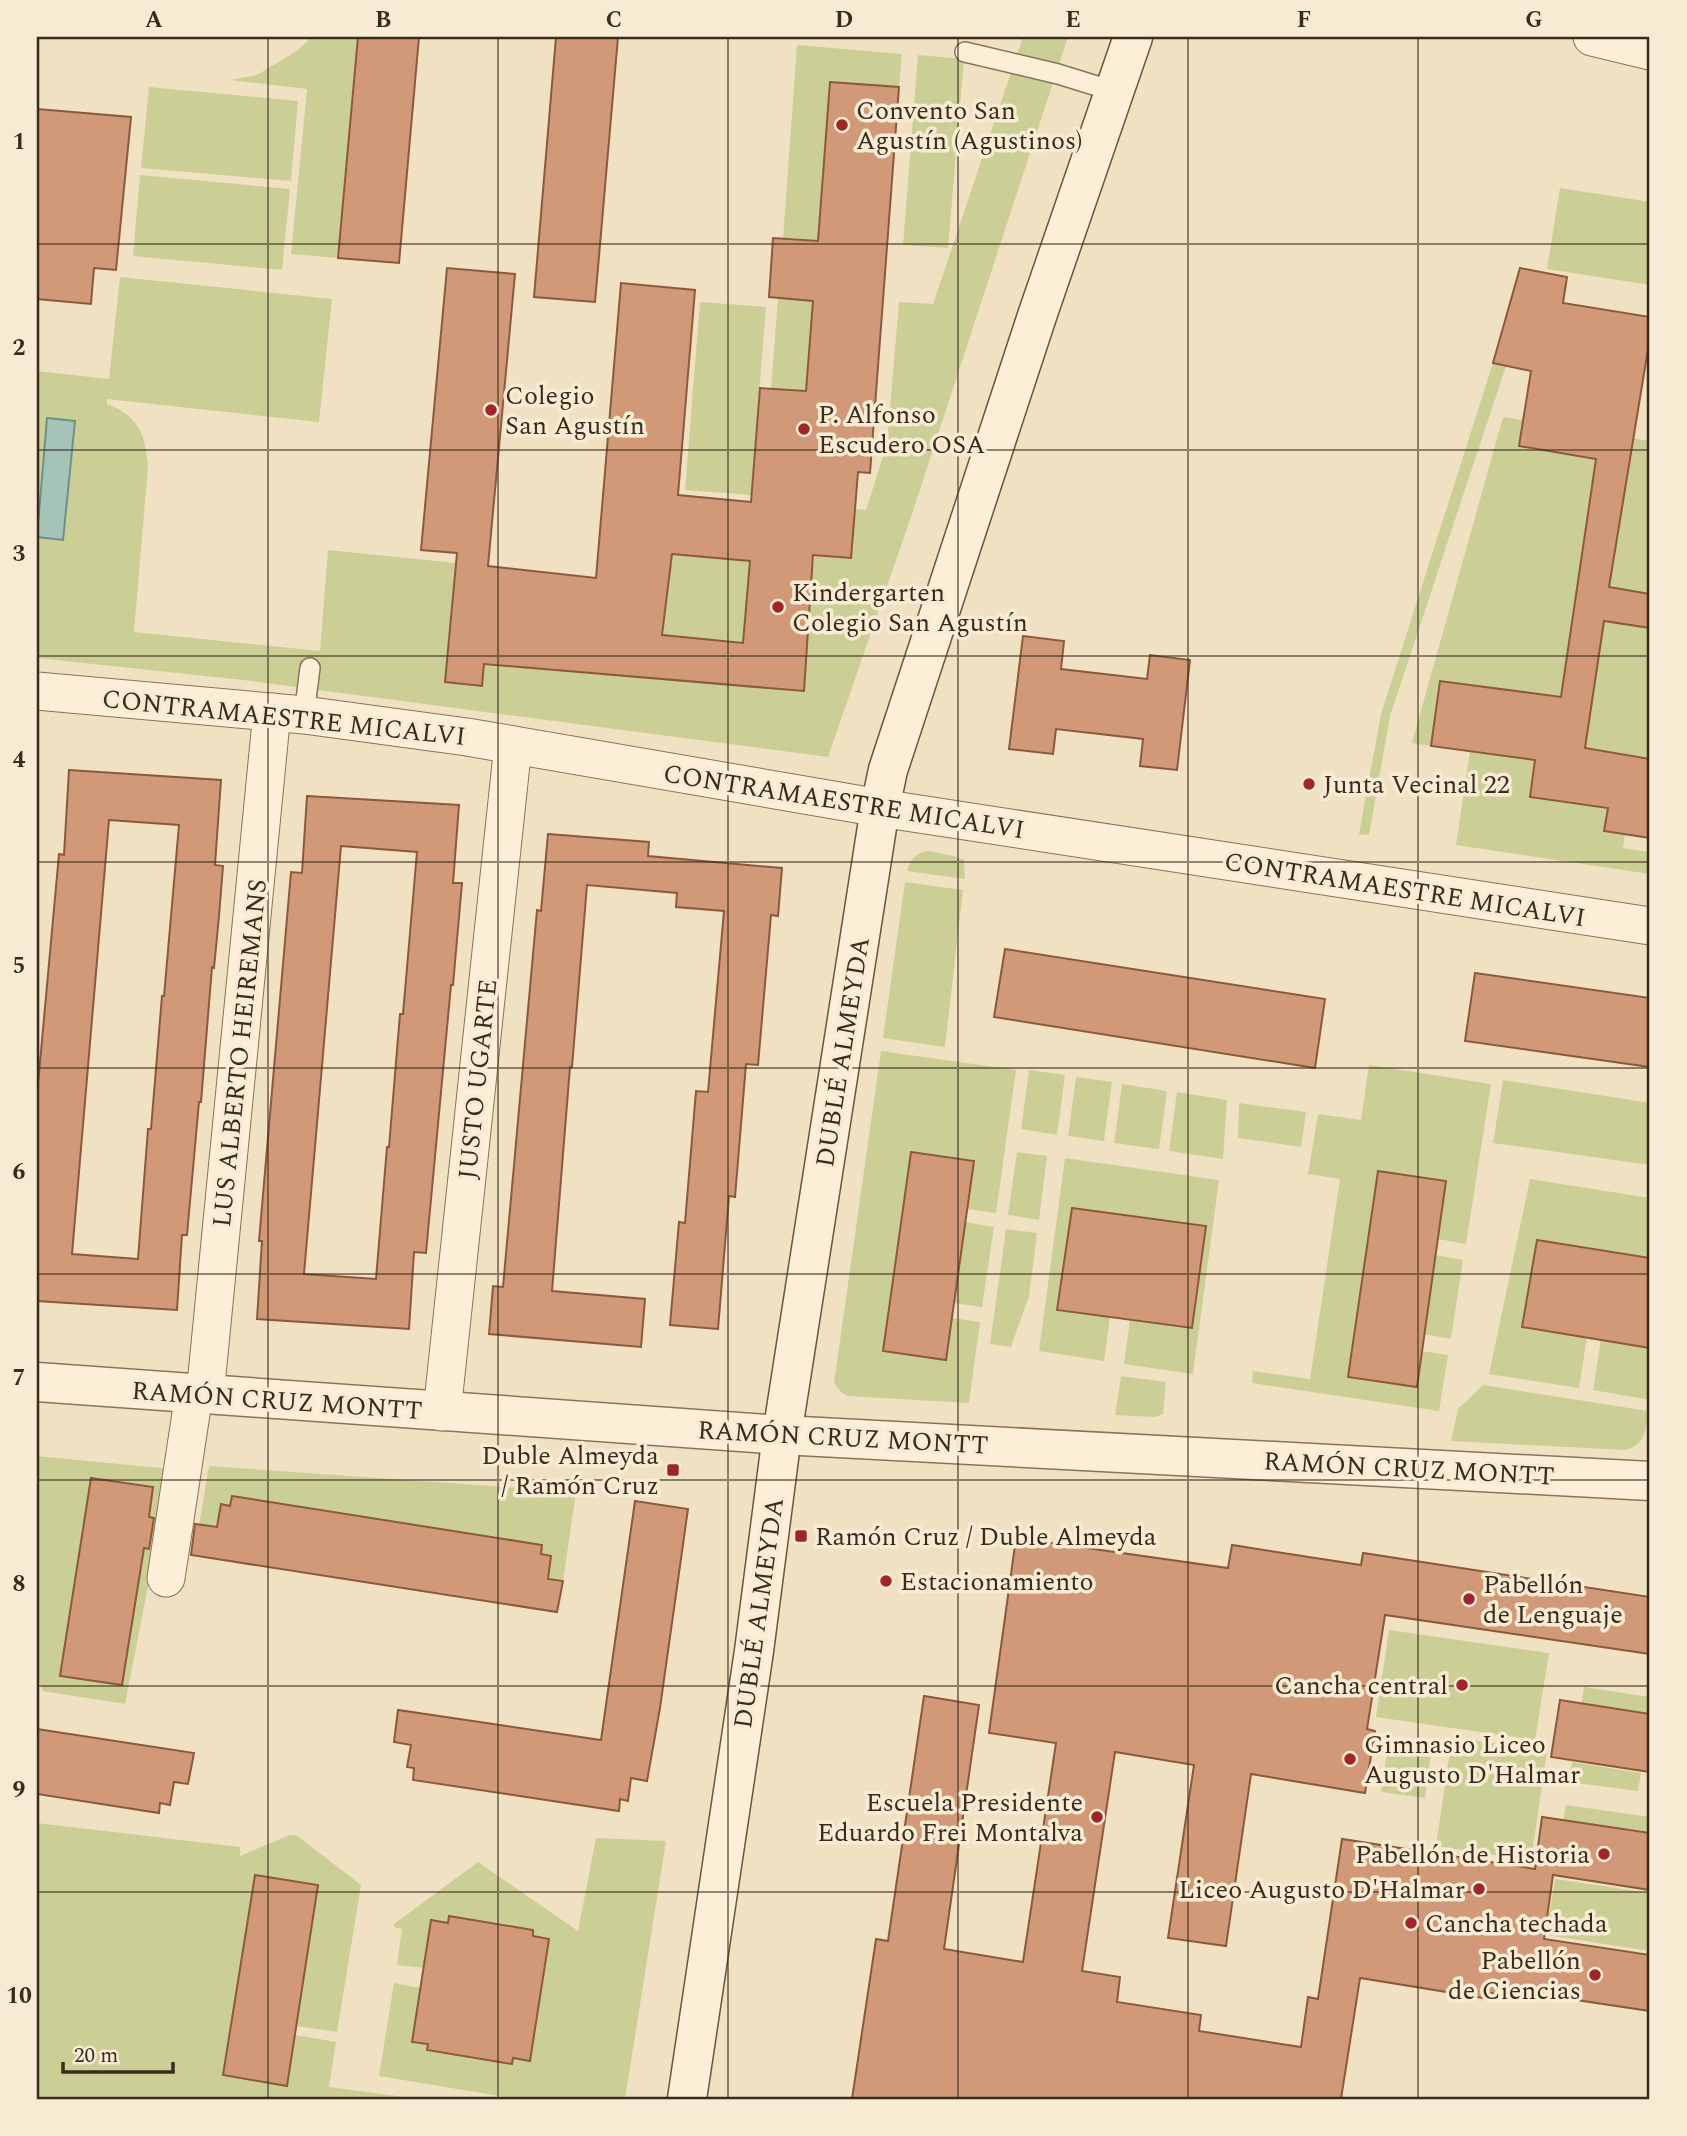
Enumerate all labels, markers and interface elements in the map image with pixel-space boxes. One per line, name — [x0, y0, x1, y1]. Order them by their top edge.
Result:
text: A — [145, 3, 163, 38]
text: B — [375, 3, 391, 38]
text: C — [606, 3, 622, 38]
text: D — [835, 3, 853, 38]
text: E — [1065, 3, 1081, 38]
text: F — [1297, 3, 1311, 38]
text: G — [1525, 3, 1543, 38]
place label: Convento San Agustín (Agustinos) — [856, 91, 1082, 161]
marker: Convento San Agustín (Agustinos) — [834, 117, 850, 133]
text: 1 — [13, 125, 25, 160]
text: 2 — [13, 331, 26, 366]
place label: Colegio San Agustín — [505, 376, 645, 446]
place label: P. Alfonso Escudero OSA — [818, 395, 985, 465]
marker: Colegio San Agustín — [483, 402, 499, 418]
marker: P. Alfonso Escudero OSA — [796, 421, 812, 437]
text: 3 — [13, 537, 26, 572]
place label: Kindergarten Colegio San Agustín — [792, 573, 1028, 643]
marker: Kindergarten Colegio San Agustín — [770, 599, 786, 615]
street label: CONTRAMAESTRE MICALVI — [100, 679, 468, 757]
text: 4 — [13, 743, 26, 778]
street label: CONTRAMAESTRE MICALVI — [660, 754, 1027, 850]
place label: Junta Vecinal 22 — [1323, 765, 1510, 805]
marker: Junta Vecinal 22 — [1301, 776, 1317, 792]
street label: CONTRAMAESTRE MICALVI — [1221, 842, 1588, 938]
street label: LUS ALBERTO HEIREMANS — [202, 877, 278, 1229]
street label: DUBLÉ ALMEYDA — [805, 934, 881, 1170]
text: 5 — [13, 949, 25, 984]
street label: JUSTO UGARTE — [448, 977, 508, 1181]
text: 6 — [13, 1155, 26, 1190]
text: 7 — [13, 1361, 25, 1396]
street label: RAMÓN CRUZ MONTT — [130, 1371, 424, 1431]
street label: RAMÓN CRUZ MONTT — [696, 1410, 989, 1466]
place label: Duble Almeyda / Ramón Cruz — [481, 1436, 659, 1506]
street label: RAMÓN CRUZ MONTT — [1262, 1441, 1555, 1497]
marker: Duble Almeyda / Ramón Cruz — [665, 1462, 681, 1478]
street label: DUBLÉ ALMEYDA — [723, 1495, 795, 1731]
place label: Ramón Cruz / Duble Almeyda — [815, 1517, 1157, 1557]
marker: Ramón Cruz / Duble Almeyda — [793, 1528, 809, 1544]
place label: Estacionamiento — [900, 1562, 1094, 1602]
place label: Pabellón de Lenguaje — [1483, 1565, 1623, 1635]
text: 8 — [13, 1567, 25, 1602]
marker: Estacionamiento — [878, 1573, 894, 1589]
marker: Pabellón de Lenguaje — [1461, 1591, 1477, 1607]
place label: Cancha central — [1274, 1666, 1448, 1706]
marker: Cancha central — [1454, 1677, 1470, 1693]
place label: Gimnasio Liceo Augusto D'Halmar — [1364, 1725, 1580, 1795]
marker: Gimnasio Liceo Augusto D'Halmar — [1342, 1751, 1358, 1767]
text: 9 — [13, 1773, 26, 1808]
place label: Escuela Presidente Eduardo Frei Montalva — [817, 1783, 1083, 1853]
marker: Escuela Presidente Eduardo Frei Montalva — [1089, 1809, 1105, 1825]
place label: Pabellón de Historia — [1355, 1835, 1590, 1875]
marker: Pabellón de Historia — [1596, 1846, 1612, 1862]
place label: Liceo Augusto D'Halmar — [1179, 1870, 1465, 1910]
marker: Liceo Augusto D'Halmar — [1471, 1881, 1487, 1897]
place label: Cancha techada — [1425, 1904, 1608, 1944]
marker: Cancha techada — [1403, 1915, 1419, 1931]
place label: Pabellón de Ciencias — [1448, 1941, 1581, 2011]
marker: Pabellón de Ciencias — [1587, 1967, 1603, 1983]
text: 10 — [6, 1979, 32, 2014]
scale bar — [63, 2031, 173, 2075]
text: 20 m — [74, 2040, 118, 2072]

